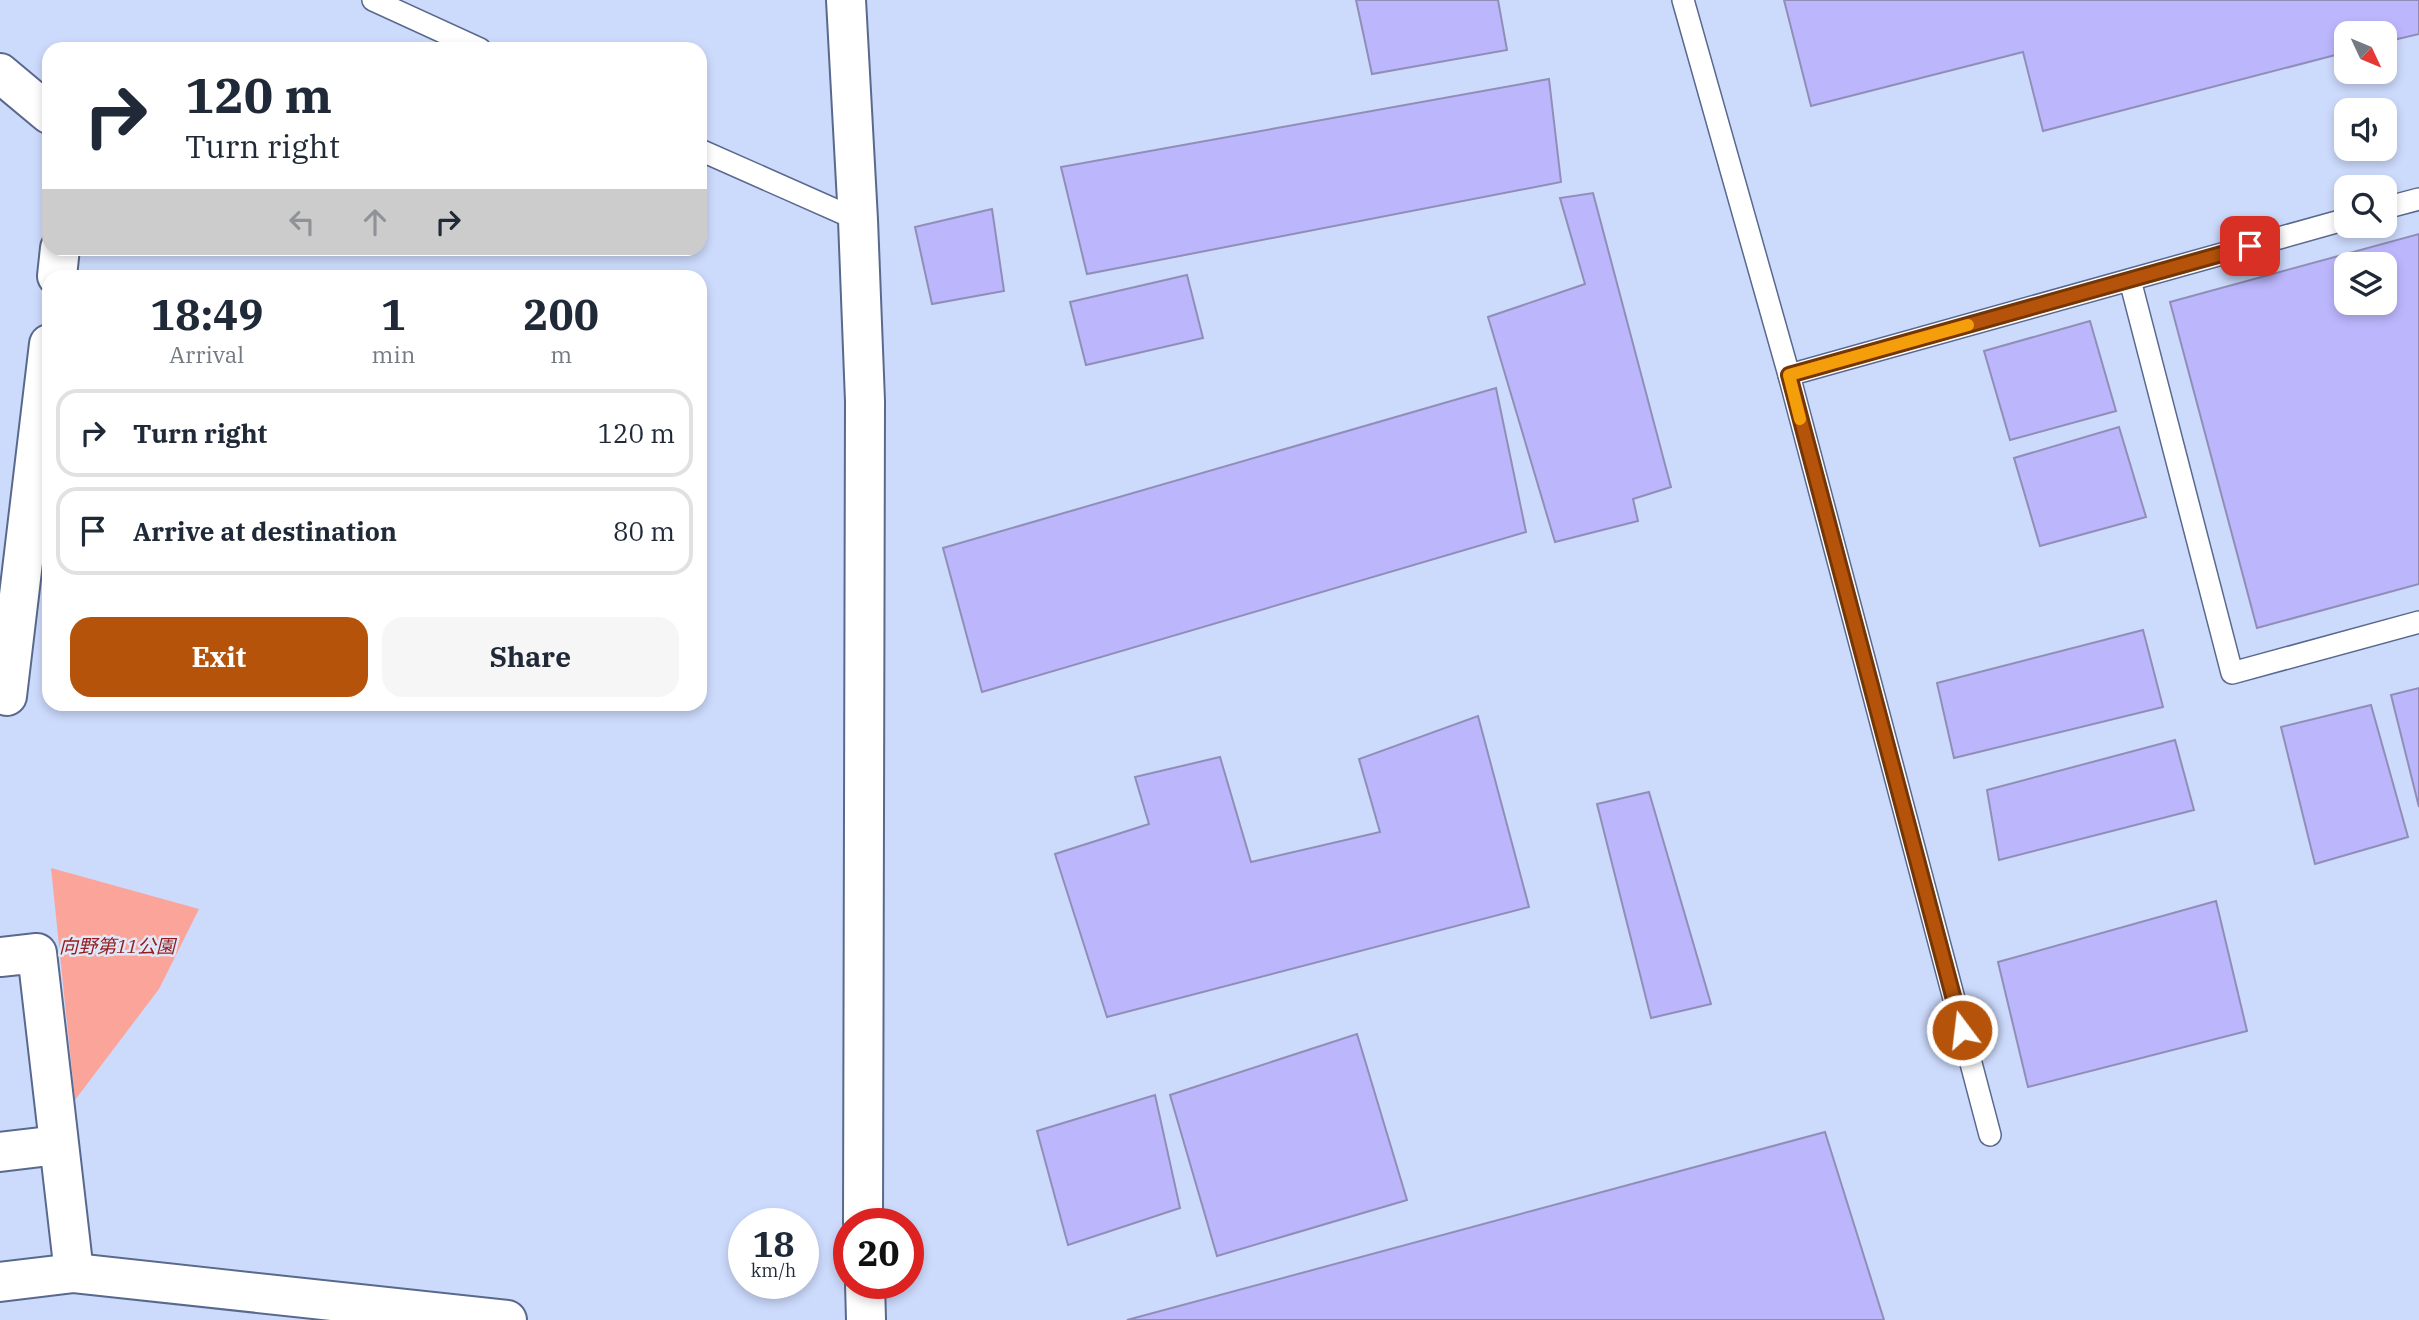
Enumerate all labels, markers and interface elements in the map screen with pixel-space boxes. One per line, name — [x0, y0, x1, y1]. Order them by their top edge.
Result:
north arrow — [2334, 21, 2398, 84]
map controls — [2334, 21, 2397, 315]
text: 120 m — [185, 63, 332, 126]
icon: right — [70, 70, 161, 161]
button: sound — [2334, 98, 2397, 161]
text: Turn right — [185, 125, 340, 167]
button: search — [2334, 175, 2397, 238]
icon: left — [283, 203, 321, 241]
icon: ahead — [356, 203, 394, 241]
icon: right — [429, 203, 467, 241]
pin — [2220, 216, 2280, 276]
icon: arrive — [2231, 227, 2269, 265]
button: layers — [2334, 252, 2397, 315]
text: 18:49 — [150, 287, 264, 342]
text: 1 — [381, 287, 406, 342]
text: 200 — [523, 287, 599, 342]
text: Arrival — [169, 339, 244, 369]
text: min — [372, 339, 415, 369]
text: m — [550, 339, 572, 369]
icon: right — [74, 414, 112, 452]
text: Turn right — [133, 416, 267, 450]
text: 120 m — [597, 416, 675, 450]
icon: arrive — [74, 512, 112, 550]
text: Arrive at destination — [133, 514, 397, 548]
text: 80 m — [613, 514, 675, 548]
button: Exit — [70, 617, 368, 697]
button: Share — [382, 617, 679, 697]
park label: 向野第11公園 — [59, 934, 178, 958]
position arrow — [1925, 993, 1999, 1067]
speed limit sign: 20 — [833, 1208, 924, 1299]
text: 18 — [752, 1221, 795, 1267]
text: km/h — [751, 1259, 796, 1282]

